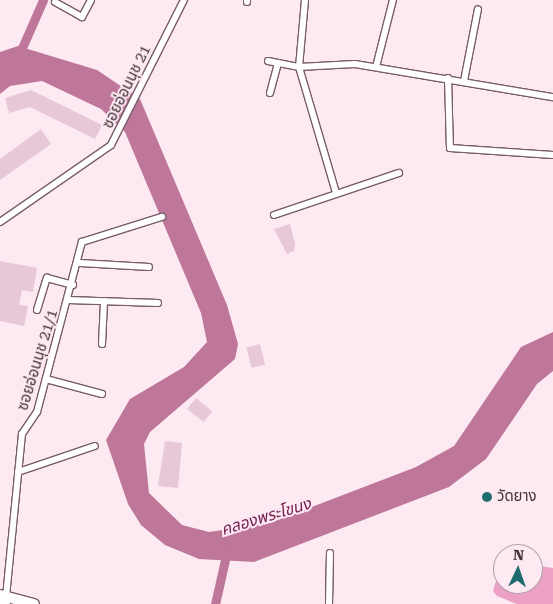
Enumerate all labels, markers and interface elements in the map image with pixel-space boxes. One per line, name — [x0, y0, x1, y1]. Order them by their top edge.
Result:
street label: ซอยอ่อนนุช 21 — [99, 42, 155, 132]
street label: ซอยอ่อนนุช 21/1 — [14, 307, 62, 413]
place label: วัดยาง — [497, 488, 537, 506]
marker: วัดยาง — [481, 491, 493, 503]
water label: คลองพระโขนง — [219, 494, 313, 540]
north arrow — [493, 544, 543, 594]
text: N — [513, 547, 525, 563]

